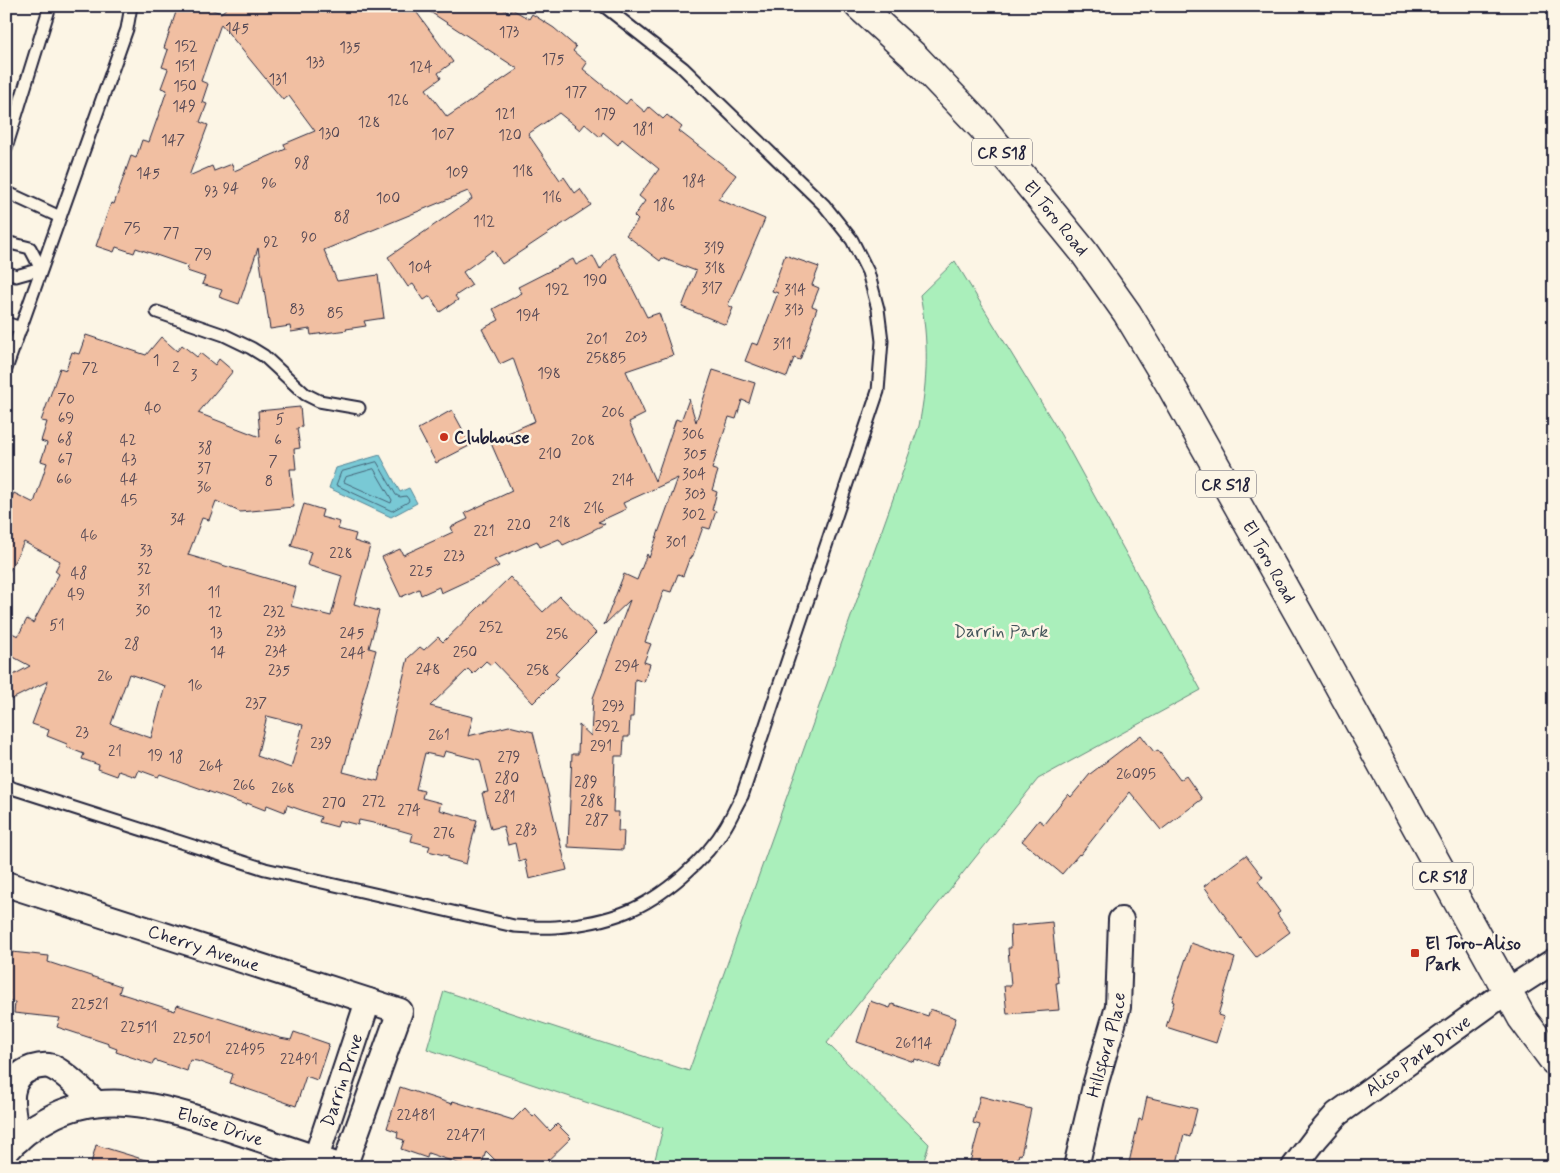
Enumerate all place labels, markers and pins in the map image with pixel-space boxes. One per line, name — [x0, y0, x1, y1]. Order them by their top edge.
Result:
place label: Clubhouse — [454, 426, 530, 450]
marker: Clubhouse — [438, 431, 450, 443]
place label: El Toro-Aliso Park — [1425, 932, 1521, 977]
marker: El Toro-Aliso Park — [1409, 947, 1421, 959]

